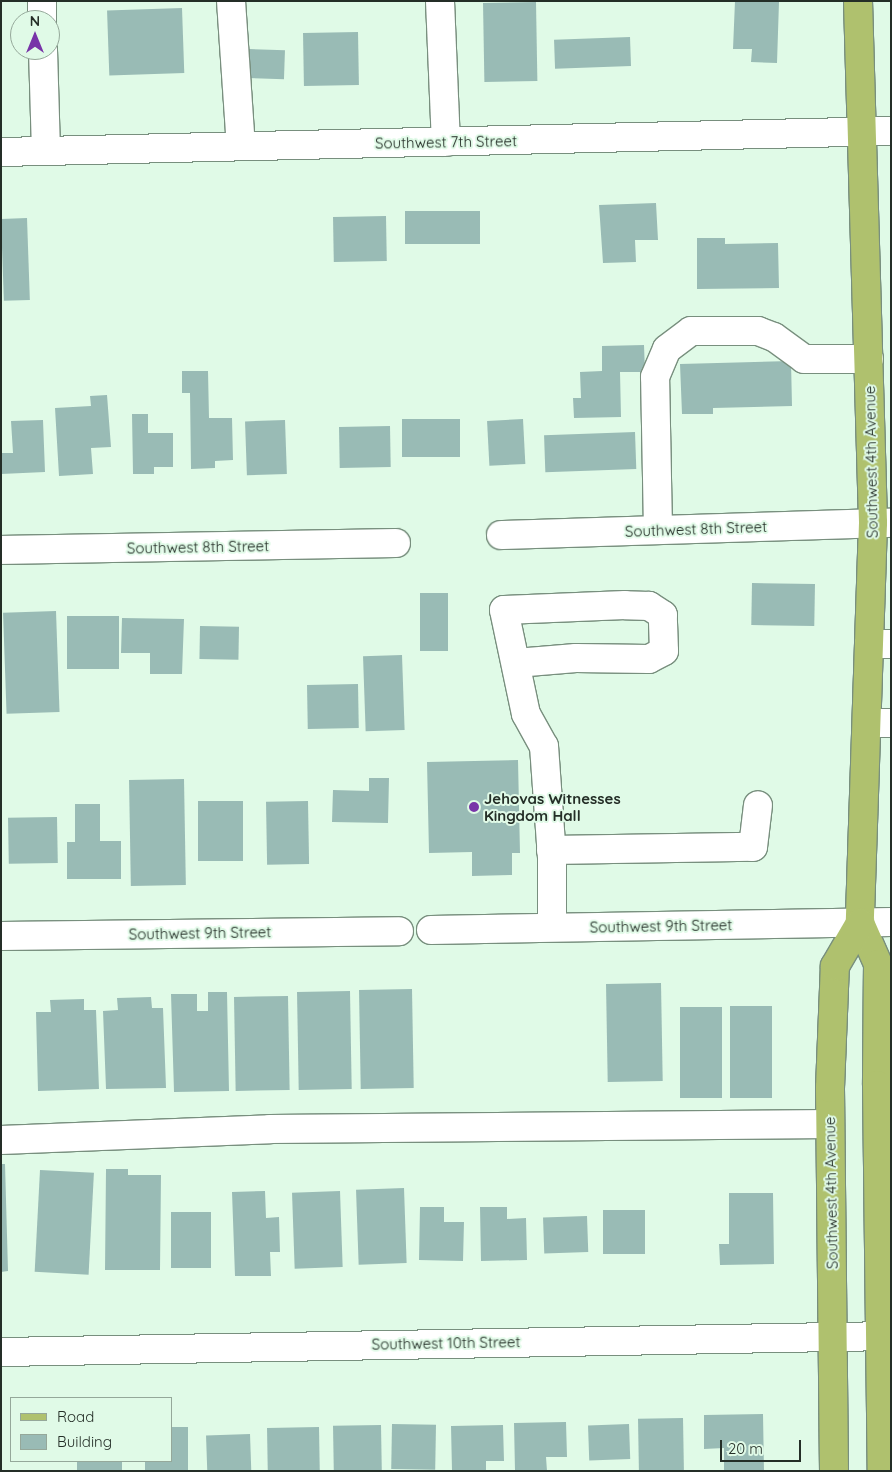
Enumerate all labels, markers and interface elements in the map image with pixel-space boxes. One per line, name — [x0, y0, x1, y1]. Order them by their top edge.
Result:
north arrow — [10, 10, 60, 60]
text: N — [30, 12, 40, 30]
street label: Southwest 7th Street — [375, 132, 517, 152]
street label: Southwest 4th Avenue — [861, 386, 881, 538]
street label: Southwest 8th Street — [625, 518, 767, 540]
street label: Southwest 8th Street — [127, 537, 269, 557]
place label: Jehovas Witnesses Kingdom Hall — [484, 789, 621, 824]
marker: Jehovas Witnesses Kingdom Hall — [468, 801, 480, 813]
street label: Southwest 9th Street — [590, 916, 732, 936]
street label: Southwest 9th Street — [129, 923, 271, 943]
street label: Southwest 4th Avenue — [821, 1117, 841, 1269]
street label: Southwest 10th Street — [371, 1333, 521, 1353]
legend — [10, 1397, 172, 1462]
text: Road — [57, 1407, 94, 1426]
scale bar — [722, 1430, 803, 1462]
text: Building — [57, 1432, 112, 1451]
text: 20 m — [728, 1439, 763, 1458]

